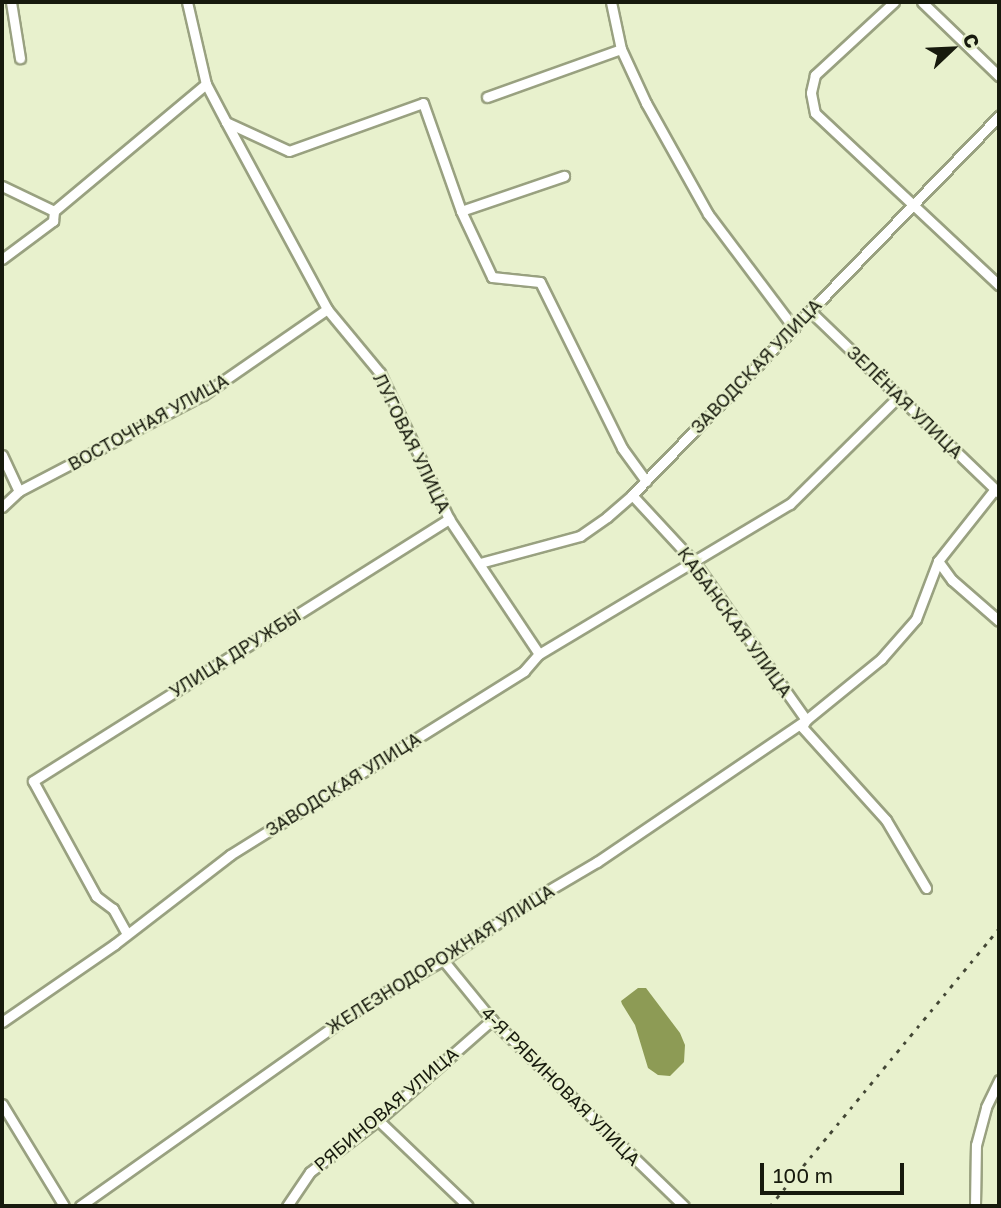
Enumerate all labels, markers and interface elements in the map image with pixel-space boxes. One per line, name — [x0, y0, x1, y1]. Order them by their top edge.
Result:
north arrow — [917, 14, 987, 84]
text: С — [959, 30, 985, 51]
street label: ЗАВОДСКАЯ УЛИЦА — [686, 294, 826, 438]
street label: ЗЕЛЁНАЯ УЛИЦА — [843, 341, 967, 463]
street label: ВОСТОЧНАЯ УЛИЦА — [64, 369, 232, 475]
street label: ЛУГОВАЯ УЛИЦА — [369, 370, 455, 516]
street label: КАБАНСКАЯ УЛИЦА — [673, 543, 797, 701]
street label: УЛИЦА ДРУЖБЫ — [165, 604, 305, 702]
street label: ЗАВОДСКАЯ УЛИЦА — [261, 727, 425, 841]
street label: ЖЕЛЕЗНОДОРОЖНАЯ УЛИЦА — [322, 880, 558, 1038]
street label: 4-Я РЯБИНОВАЯ УЛИЦА — [477, 1002, 645, 1170]
street label: РЯБИНОВАЯ УЛИЦА — [310, 1042, 462, 1176]
scale bar — [763, 1148, 906, 1192]
text: 100 m — [773, 1162, 833, 1188]

